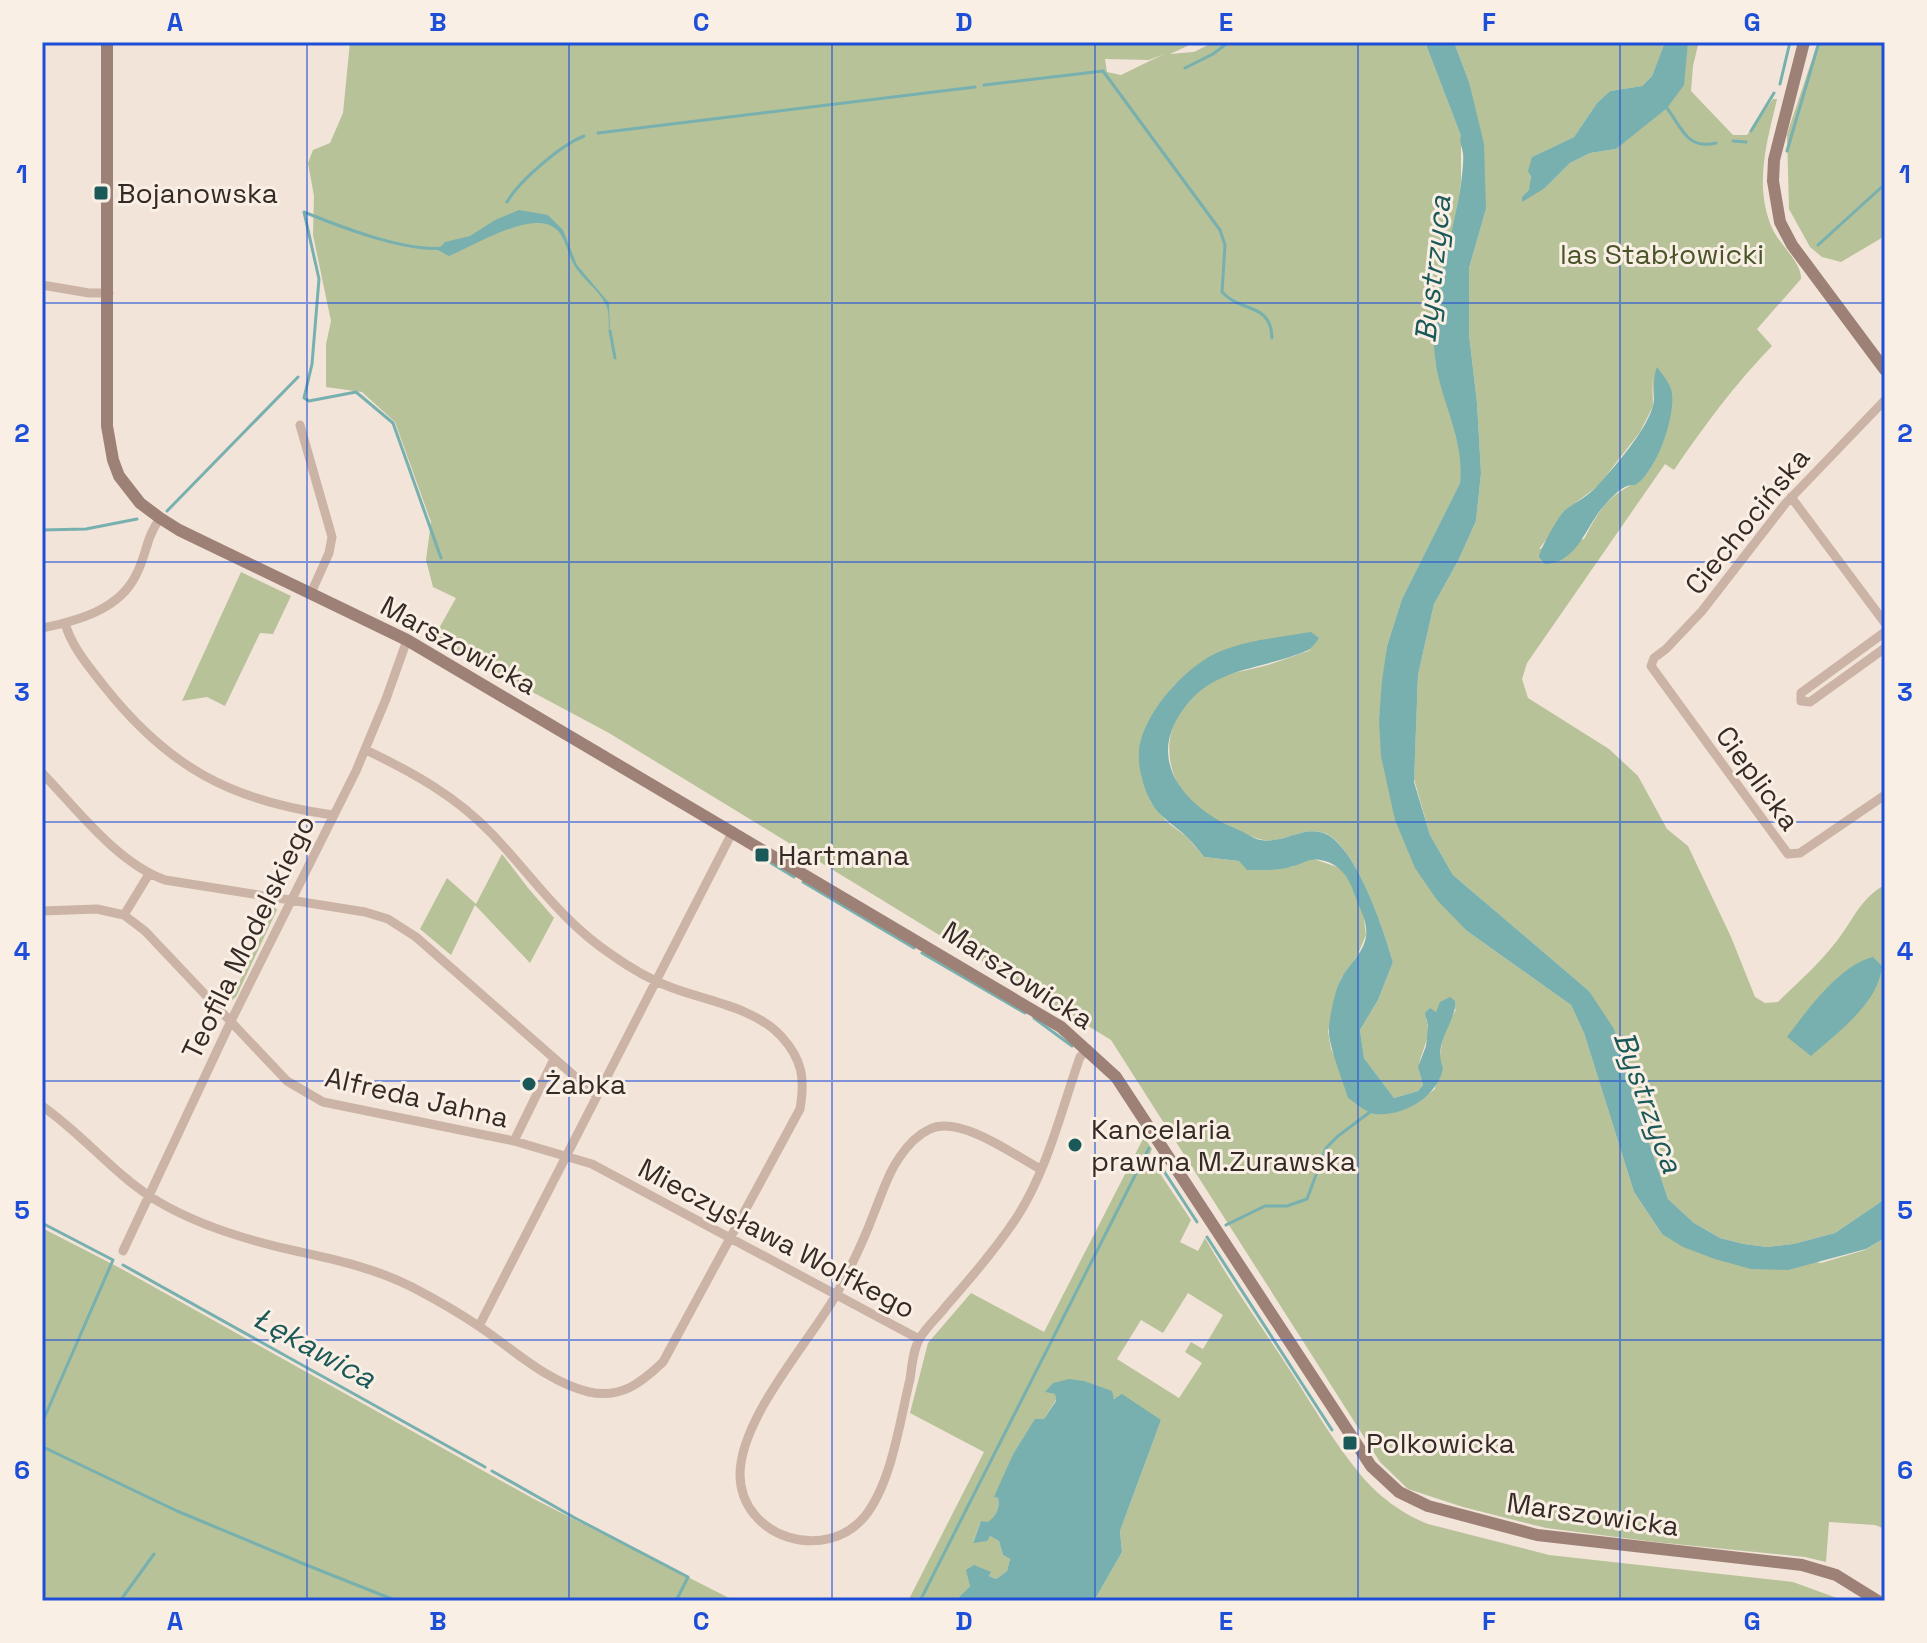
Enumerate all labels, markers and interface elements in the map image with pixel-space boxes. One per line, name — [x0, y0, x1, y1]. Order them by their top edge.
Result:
text: A — [167, 5, 184, 39]
text: B — [429, 5, 447, 39]
text: C — [693, 5, 709, 39]
text: D — [955, 5, 973, 39]
text: E — [1219, 5, 1233, 39]
text: F — [1482, 5, 1496, 39]
text: G — [1743, 5, 1761, 39]
text: 1 — [16, 157, 28, 191]
text: 1 — [1899, 157, 1911, 191]
place label: Bojanowska — [117, 175, 278, 211]
marker: Bojanowska — [92, 184, 110, 202]
water label: Bystrzyca — [1405, 193, 1460, 345]
park label: las Stabłowicki — [1560, 236, 1764, 272]
text: 2 — [14, 416, 30, 450]
text: 2 — [1897, 416, 1913, 450]
street label: Ciechocińska — [1677, 440, 1817, 602]
street label: Marszowicka — [374, 587, 544, 703]
text: 3 — [14, 675, 30, 709]
text: 3 — [1897, 675, 1913, 709]
street label: Cieplicka — [1708, 719, 1808, 837]
street label: Teofila Modelskiego — [173, 809, 323, 1065]
place label: Hartmana — [778, 837, 909, 873]
marker: Hartmana — [753, 846, 771, 864]
street label: Marszowicka — [936, 913, 1100, 1037]
text: 4 — [14, 934, 30, 968]
text: 4 — [1897, 934, 1913, 968]
water label: Bystrzyca — [1605, 1026, 1692, 1179]
street label: Alfreda Jahna — [322, 1058, 512, 1136]
place label: Żabka — [545, 1066, 626, 1102]
marker: Żabka — [520, 1075, 538, 1093]
place label: Kancelaria prawna M.Zurawska — [1091, 1111, 1356, 1179]
marker: Kancelaria prawna M.Zurawska — [1066, 1136, 1084, 1154]
street label: Mieczysława Wolfkego — [632, 1150, 922, 1326]
text: 5 — [14, 1193, 30, 1227]
text: 5 — [1897, 1193, 1913, 1227]
water label: Łękawica — [246, 1298, 383, 1398]
place label: Polkowicka — [1366, 1425, 1515, 1461]
marker: Polkowicka — [1341, 1434, 1359, 1452]
text: 6 — [14, 1453, 30, 1487]
text: 6 — [1897, 1453, 1913, 1487]
street label: Marszowicka — [1505, 1484, 1681, 1544]
text: A — [167, 1604, 184, 1638]
text: B — [429, 1604, 447, 1638]
text: C — [693, 1604, 709, 1638]
text: D — [955, 1604, 973, 1638]
text: E — [1219, 1604, 1233, 1638]
text: F — [1482, 1604, 1496, 1638]
text: G — [1743, 1604, 1761, 1638]

